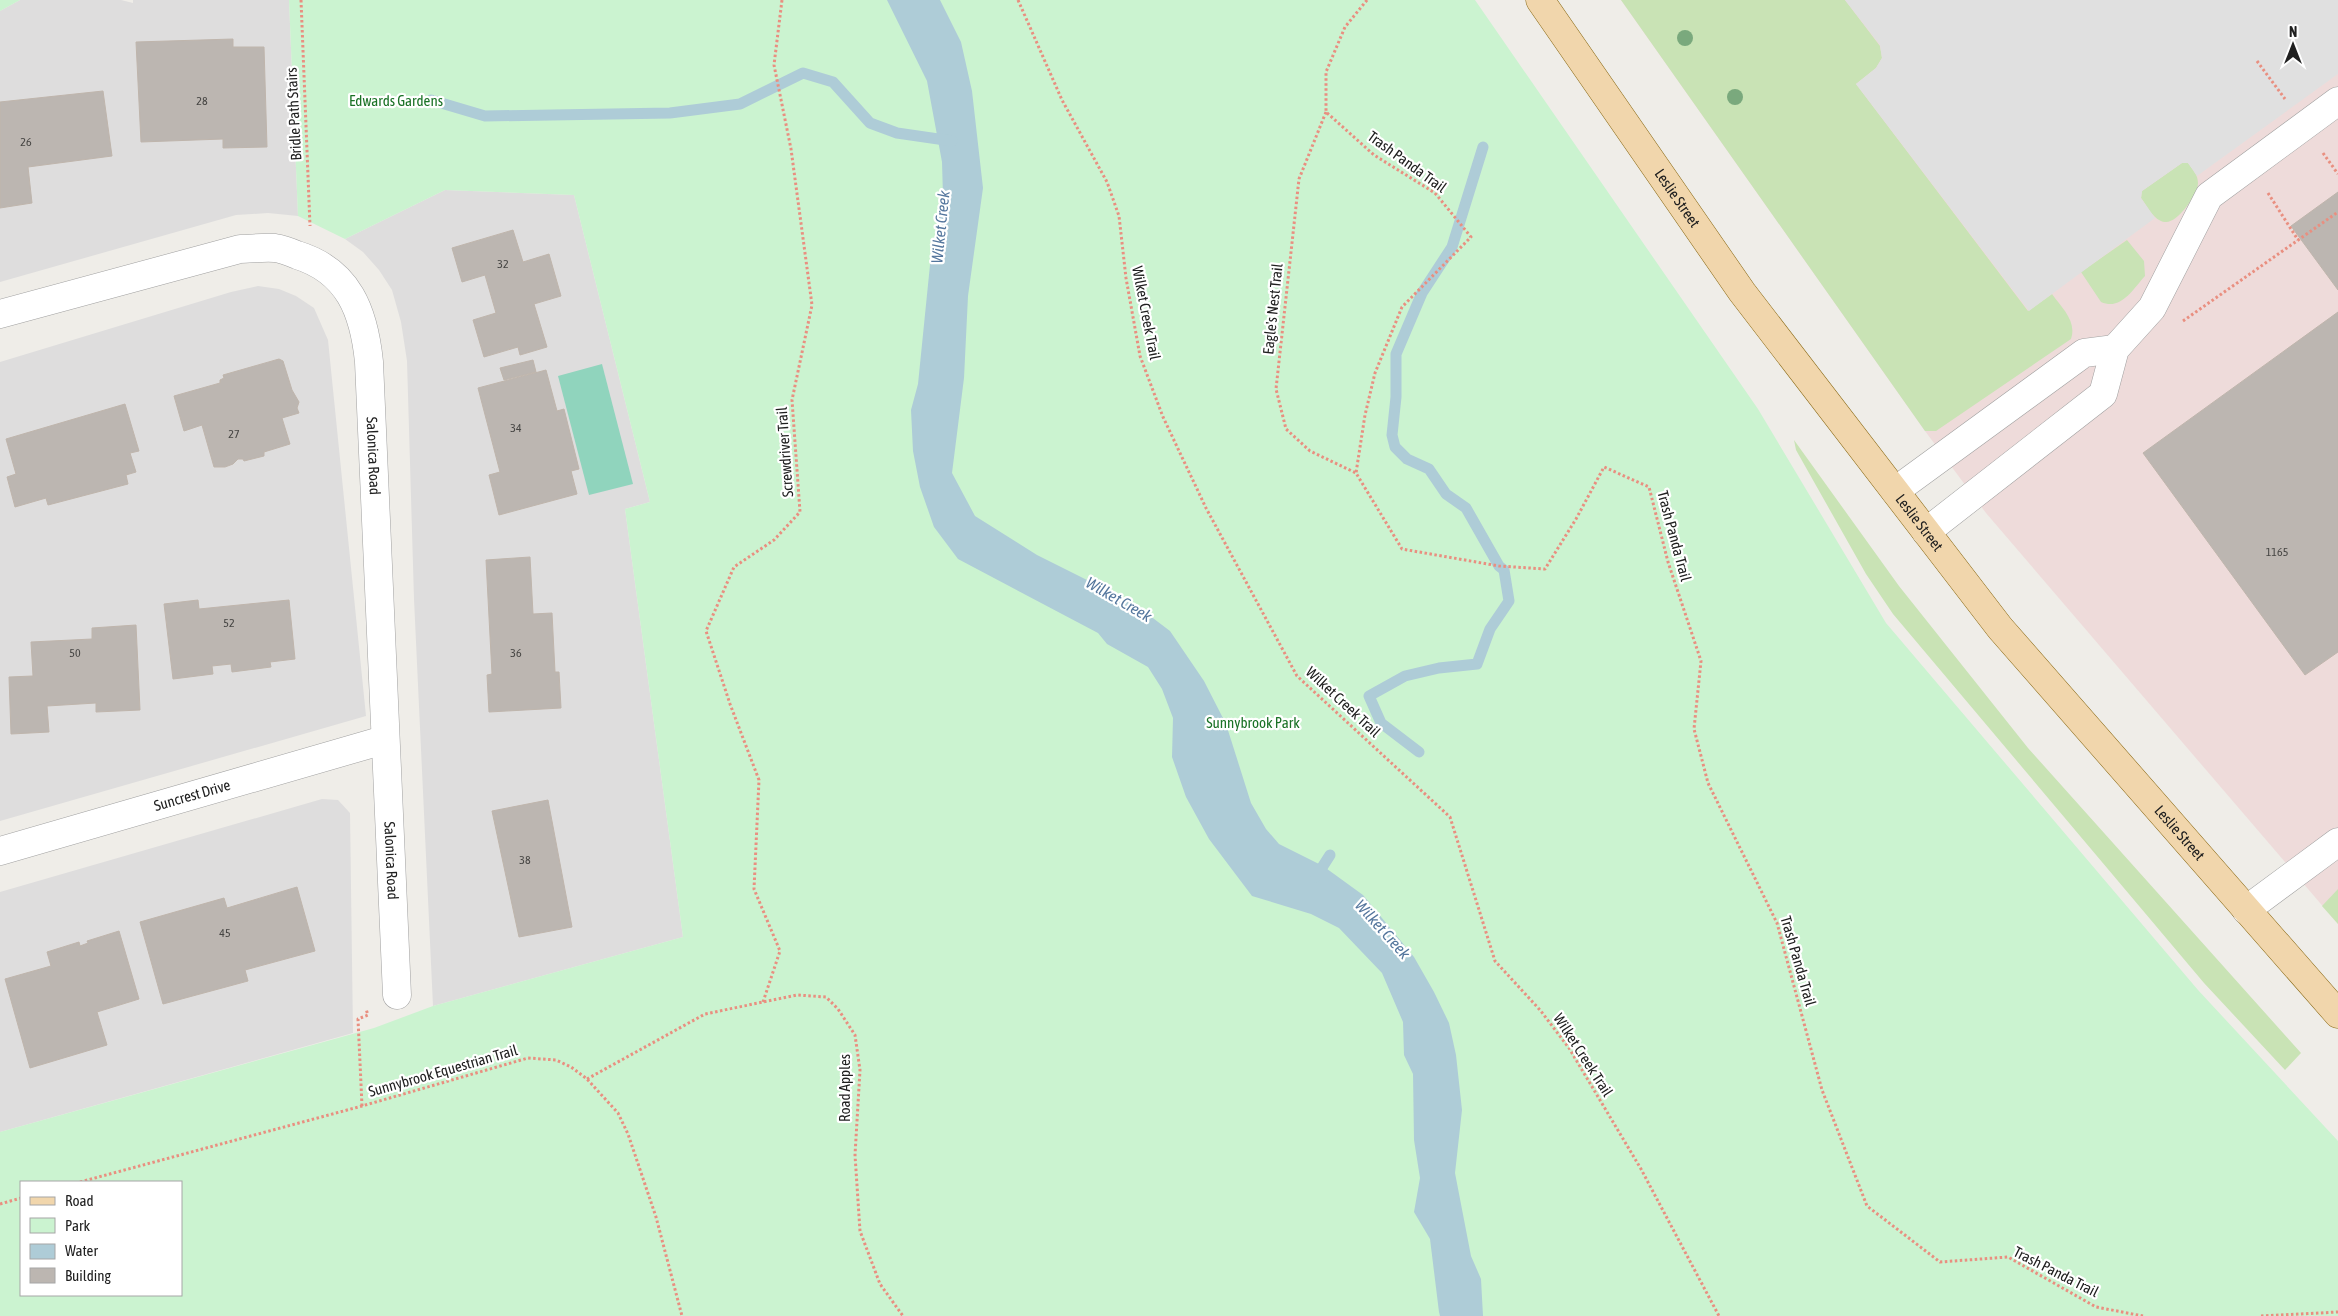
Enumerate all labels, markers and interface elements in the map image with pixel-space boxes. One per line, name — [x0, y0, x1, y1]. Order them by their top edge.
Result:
north arrow — [2268, 20, 2318, 70]
text: N — [2289, 24, 2297, 40]
street label: Bridle Path Stairs — [283, 67, 304, 161]
park label: Edwards Gardens — [349, 92, 443, 109]
house number: 28 — [196, 94, 208, 108]
street label: Trash Panda Trail — [1365, 127, 1450, 196]
house number: 26 — [20, 135, 32, 149]
street label: Leslie Street — [1651, 165, 1704, 230]
water label: Wilket Creek — [927, 189, 953, 264]
house number: 32 — [497, 257, 509, 271]
street label: Eagle's Nest Trail — [1259, 263, 1286, 355]
street label: Wilket Creek Trail — [1129, 264, 1164, 361]
street label: Screwdriver Trail — [773, 406, 796, 498]
street label: Salonica Road — [363, 416, 384, 495]
house number: 34 — [510, 421, 522, 435]
house number: 27 — [228, 427, 240, 441]
street label: Trash Panda Trail — [1654, 489, 1695, 583]
street label: Leslie Street — [1892, 491, 1947, 554]
house number: 1165 — [2266, 545, 2288, 559]
water label: Wilket Creek — [1083, 573, 1156, 626]
house number: 52 — [223, 616, 235, 630]
house number: 50 — [69, 646, 81, 660]
house number: 36 — [510, 646, 522, 660]
street label: Wilket Creek Trail — [1303, 663, 1384, 740]
park label: Sunnybrook Park — [1206, 714, 1300, 731]
street label: Suncrest Drive — [152, 776, 232, 814]
street label: Leslie Street — [2151, 802, 2208, 863]
street label: Salonica Road — [381, 821, 402, 900]
house number: 38 — [519, 853, 531, 867]
water label: Wilket Creek — [1352, 896, 1415, 963]
street label: Trash Panda Trail — [1777, 914, 1819, 1008]
house number: 45 — [219, 926, 231, 940]
street label: Wilket Creek Trail — [1550, 1010, 1617, 1099]
street label: Sunnybrook Equestrian Trail — [366, 1041, 519, 1100]
street label: Road Apples — [836, 1054, 853, 1122]
legend — [20, 1181, 182, 1296]
text: Road — [65, 1192, 94, 1209]
text: Park — [65, 1217, 90, 1234]
text: Water — [65, 1242, 98, 1259]
street label: Trash Panda Trail — [2011, 1243, 2102, 1300]
text: Building — [65, 1267, 111, 1284]

